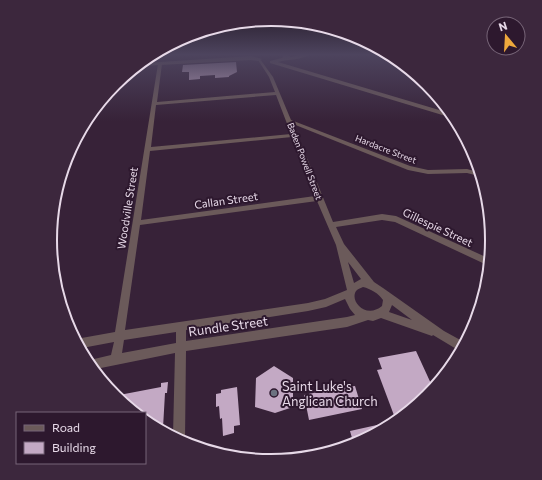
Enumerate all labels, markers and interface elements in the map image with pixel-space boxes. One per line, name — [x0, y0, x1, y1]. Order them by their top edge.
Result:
north arrow — [486, 16, 526, 56]
text: N — [497, 19, 509, 33]
street label: Baden Powell Street — [285, 121, 325, 201]
street label: Hardacre Street — [354, 132, 418, 166]
street label: Woodville Street — [114, 166, 140, 250]
street label: Callan Street — [193, 189, 259, 211]
street label: Gillespie Street — [401, 205, 475, 249]
street label: Rundle Street — [187, 312, 269, 340]
place label: Saint Luke's Anglican Church — [282, 378, 378, 409]
marker: Saint Luke's Anglican Church — [269, 388, 279, 398]
legend — [16, 412, 146, 464]
text: Road — [52, 420, 80, 434]
text: Building — [52, 440, 96, 454]

